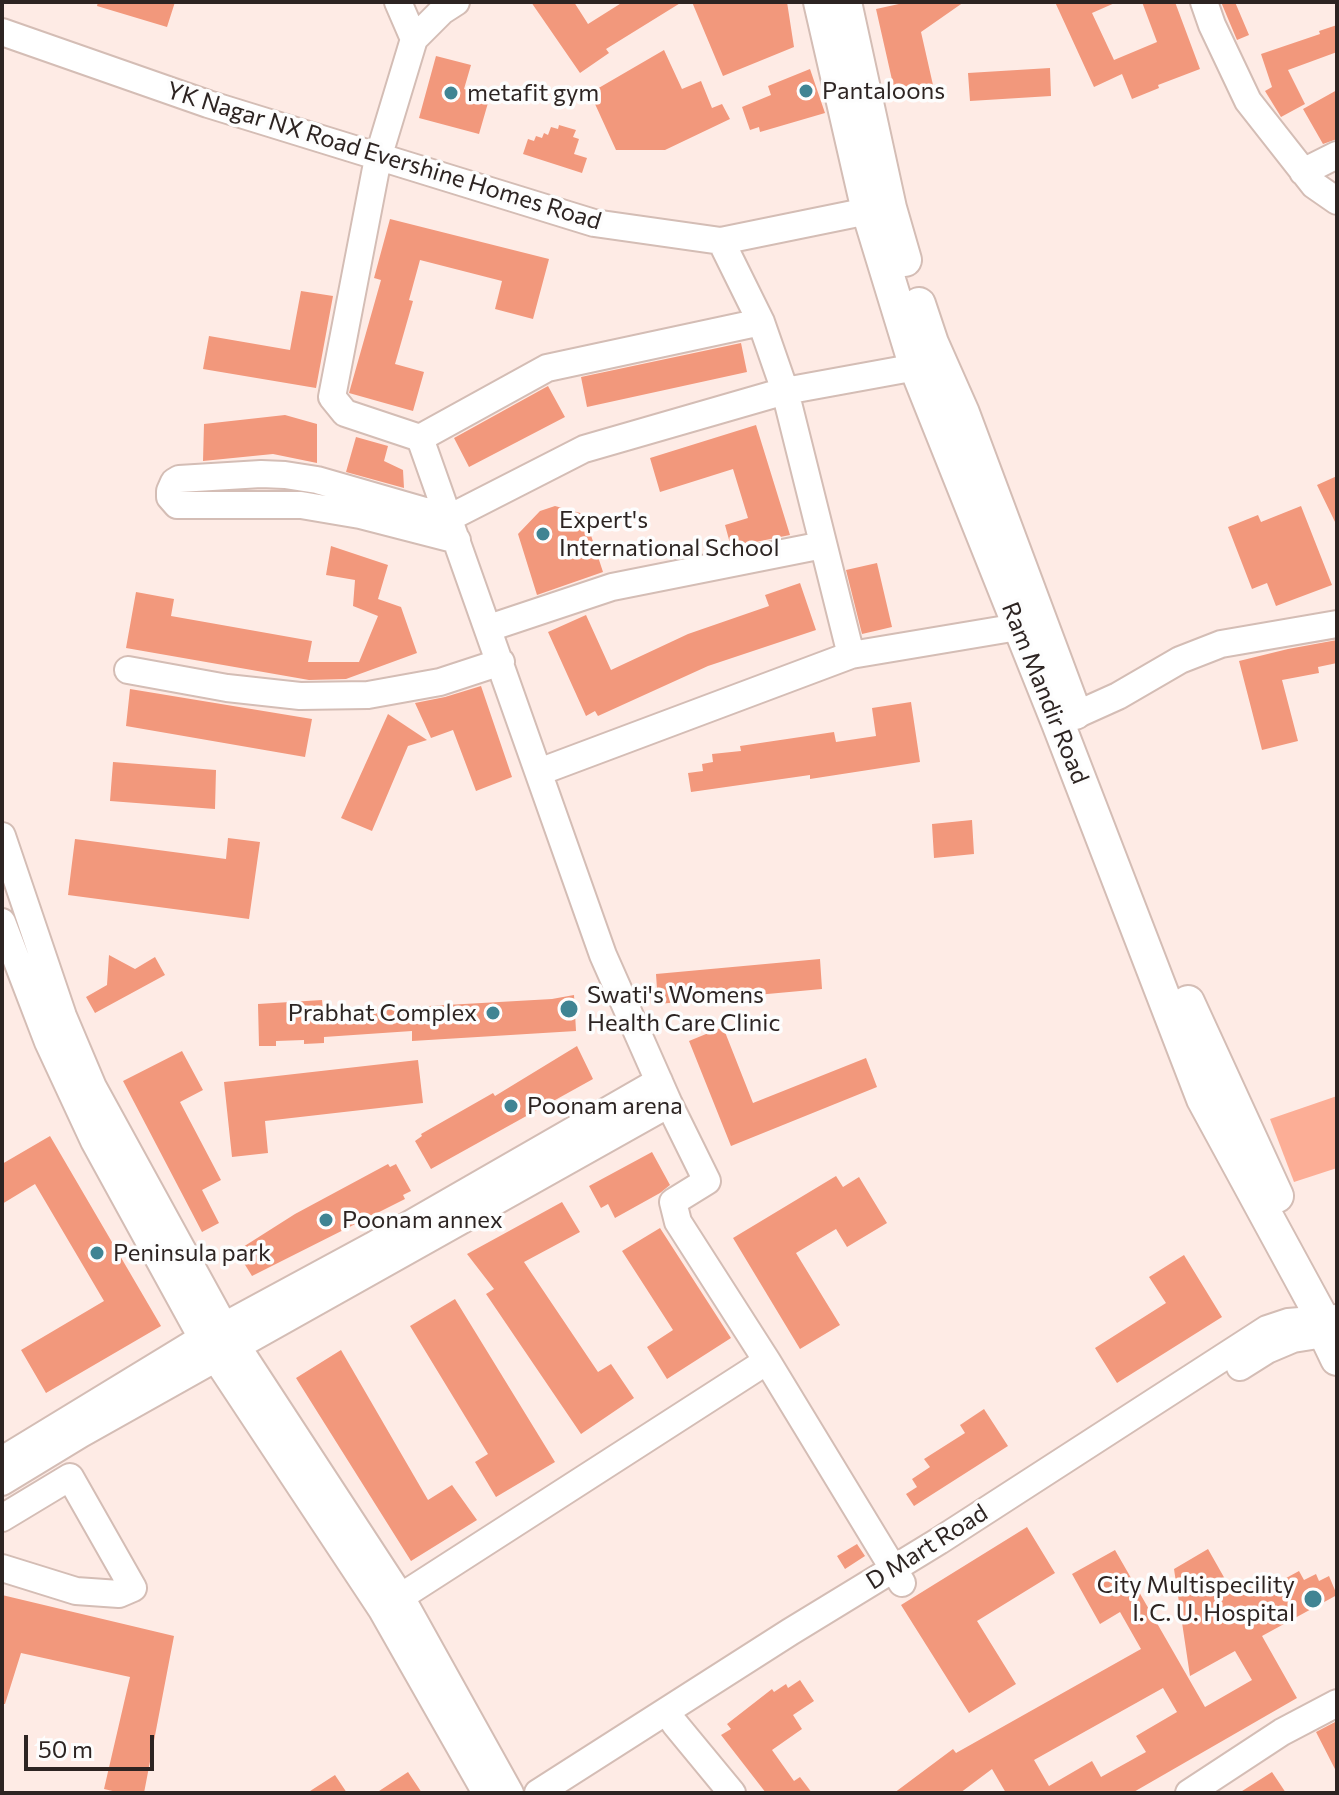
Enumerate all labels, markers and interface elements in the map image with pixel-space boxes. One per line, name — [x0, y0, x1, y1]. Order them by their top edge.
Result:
street label: YK Nagar NX Road Evershine Homes Road — [163, 76, 605, 236]
place label: Pantaloons — [822, 77, 945, 105]
place label: metafit gym — [467, 79, 599, 107]
marker: Pantaloons — [797, 82, 815, 100]
marker: metafit gym — [442, 84, 460, 102]
place label: Expert's International School — [559, 506, 779, 562]
marker: Expert's International School — [534, 525, 552, 543]
street label: Ram Mandir Road — [995, 598, 1095, 788]
place label: Swati's Womens Health Care Clinic — [587, 981, 780, 1037]
marker: Swati's Womens Health Care Clinic — [558, 998, 580, 1020]
place label: Prabhat Complex — [288, 999, 477, 1027]
marker: Prabhat Complex — [484, 1004, 502, 1022]
place label: Poonam arena — [527, 1092, 683, 1120]
marker: Poonam arena — [502, 1097, 520, 1115]
place label: Poonam annex — [342, 1206, 503, 1234]
marker: Poonam annex — [317, 1211, 335, 1229]
place label: Peninsula park — [113, 1239, 271, 1267]
marker: Peninsula park — [88, 1244, 106, 1262]
street label: D Mart Road — [861, 1498, 993, 1596]
place label: City Multispecility I. C. U. Hospital — [1097, 1571, 1295, 1627]
marker: City Multispecility I. C. U. Hospital — [1302, 1588, 1324, 1610]
scale bar — [28, 1719, 158, 1769]
text: 50 m — [38, 1734, 93, 1763]

